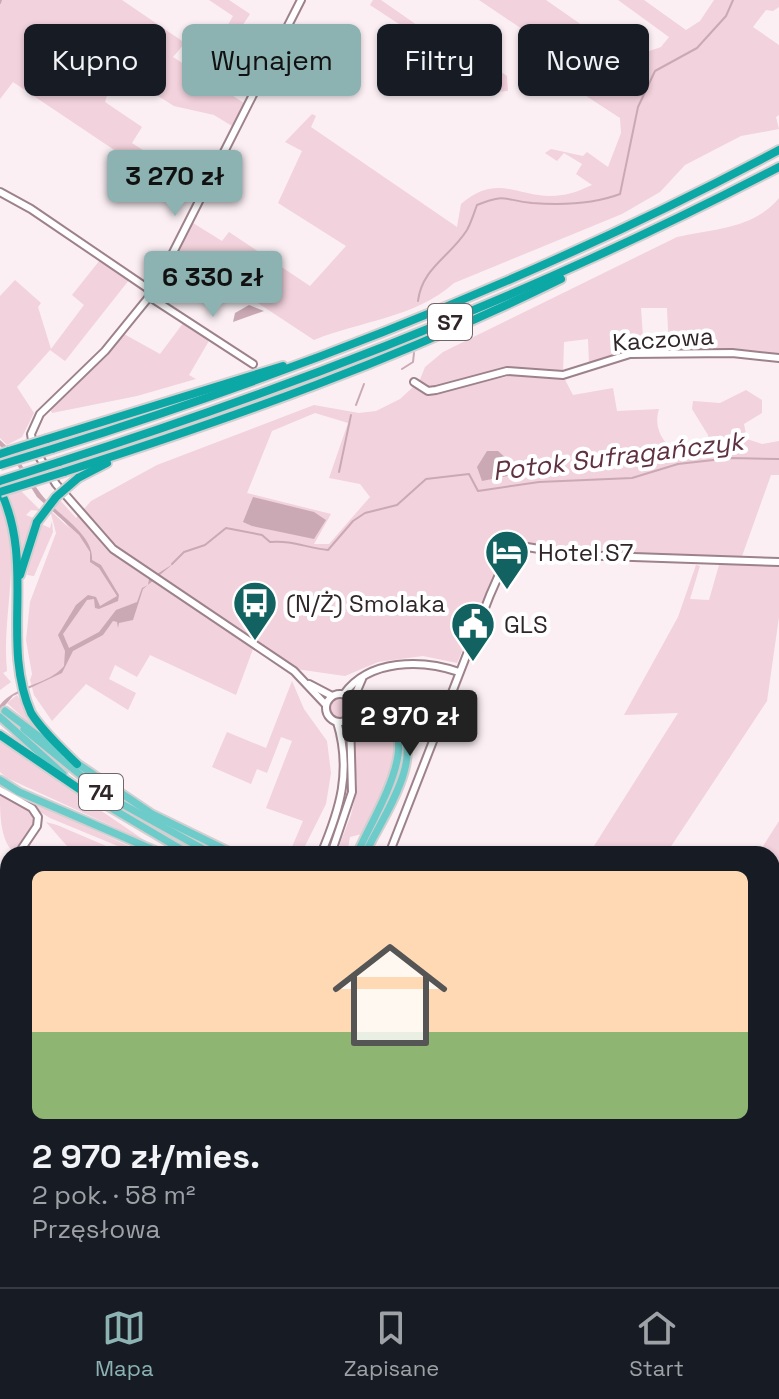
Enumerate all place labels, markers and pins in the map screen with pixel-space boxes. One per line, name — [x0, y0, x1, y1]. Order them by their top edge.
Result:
pin: 3 270 zł — [92, 150, 258, 218]
pin: 6 330 zł — [130, 251, 296, 319]
hotel icon: Hotel S7 — [483, 528, 531, 591]
place label: Hotel S7 — [538, 537, 633, 568]
bus stop icon: (N/Ż) Smolaka — [231, 579, 279, 642]
place label: (N/Ż) Smolaka — [286, 588, 445, 619]
public building icon: GLS — [449, 600, 497, 663]
place label: GLS — [504, 609, 548, 640]
pin: 2 970 zł — [327, 690, 493, 758]

